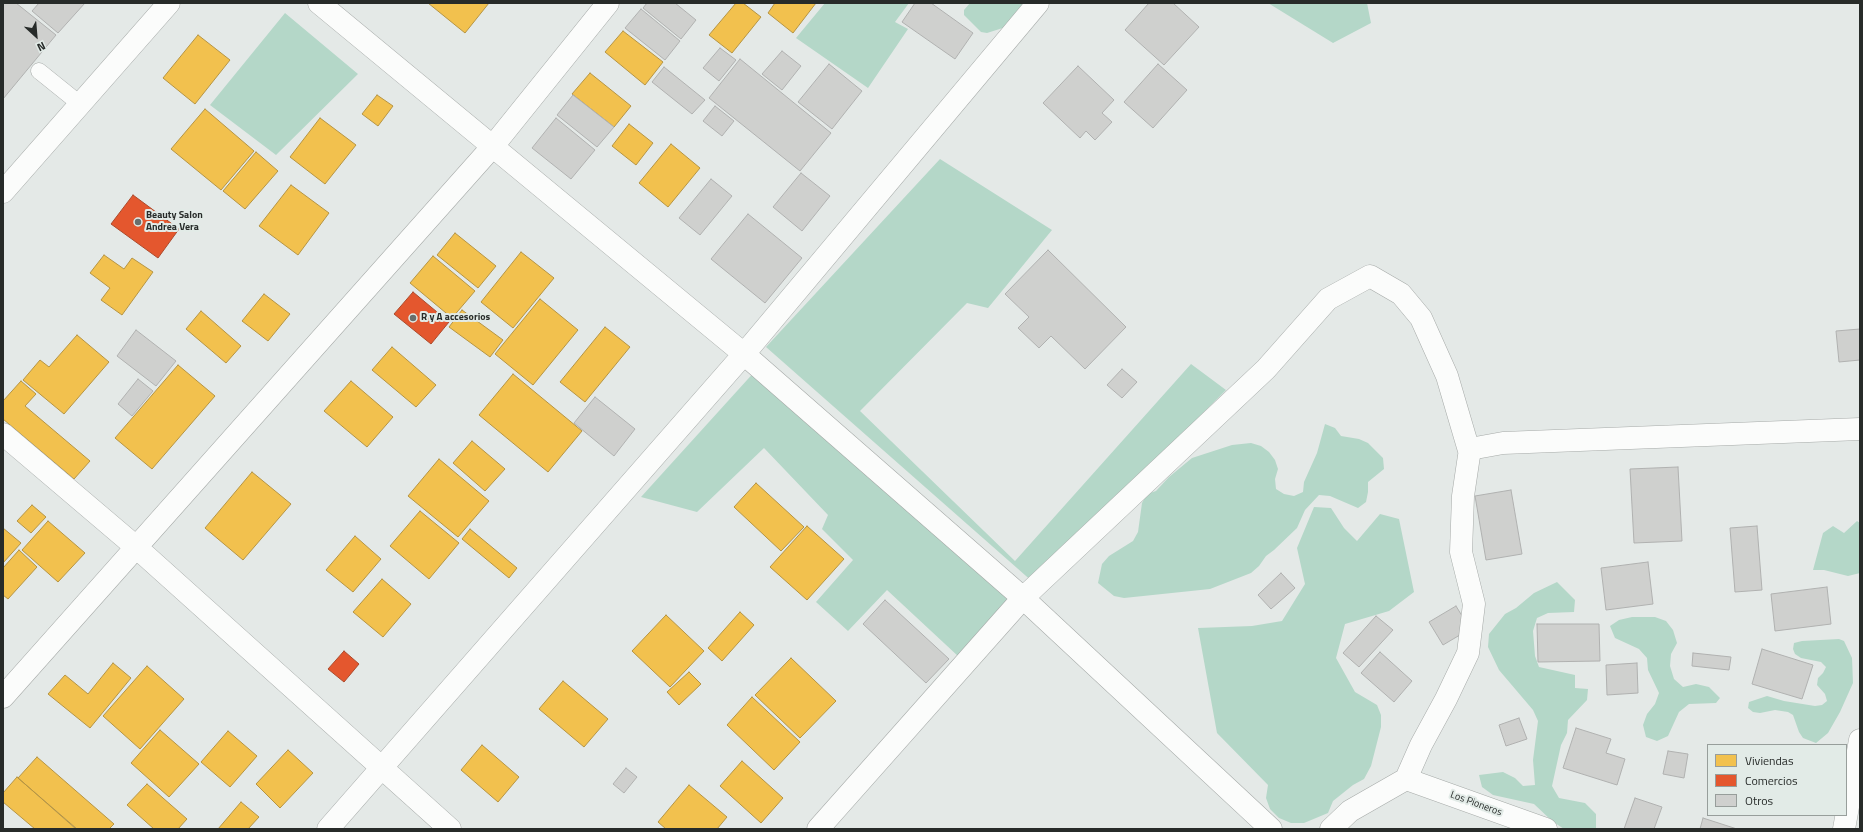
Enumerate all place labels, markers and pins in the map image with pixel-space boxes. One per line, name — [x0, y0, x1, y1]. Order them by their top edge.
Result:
place label: Beauty Salon Andrea Vera — [146, 210, 203, 234]
marker: Beauty Salon Andrea Vera — [133, 217, 143, 227]
place label: R y A accesorios — [421, 312, 490, 324]
marker: R y A accesorios — [408, 313, 418, 323]

